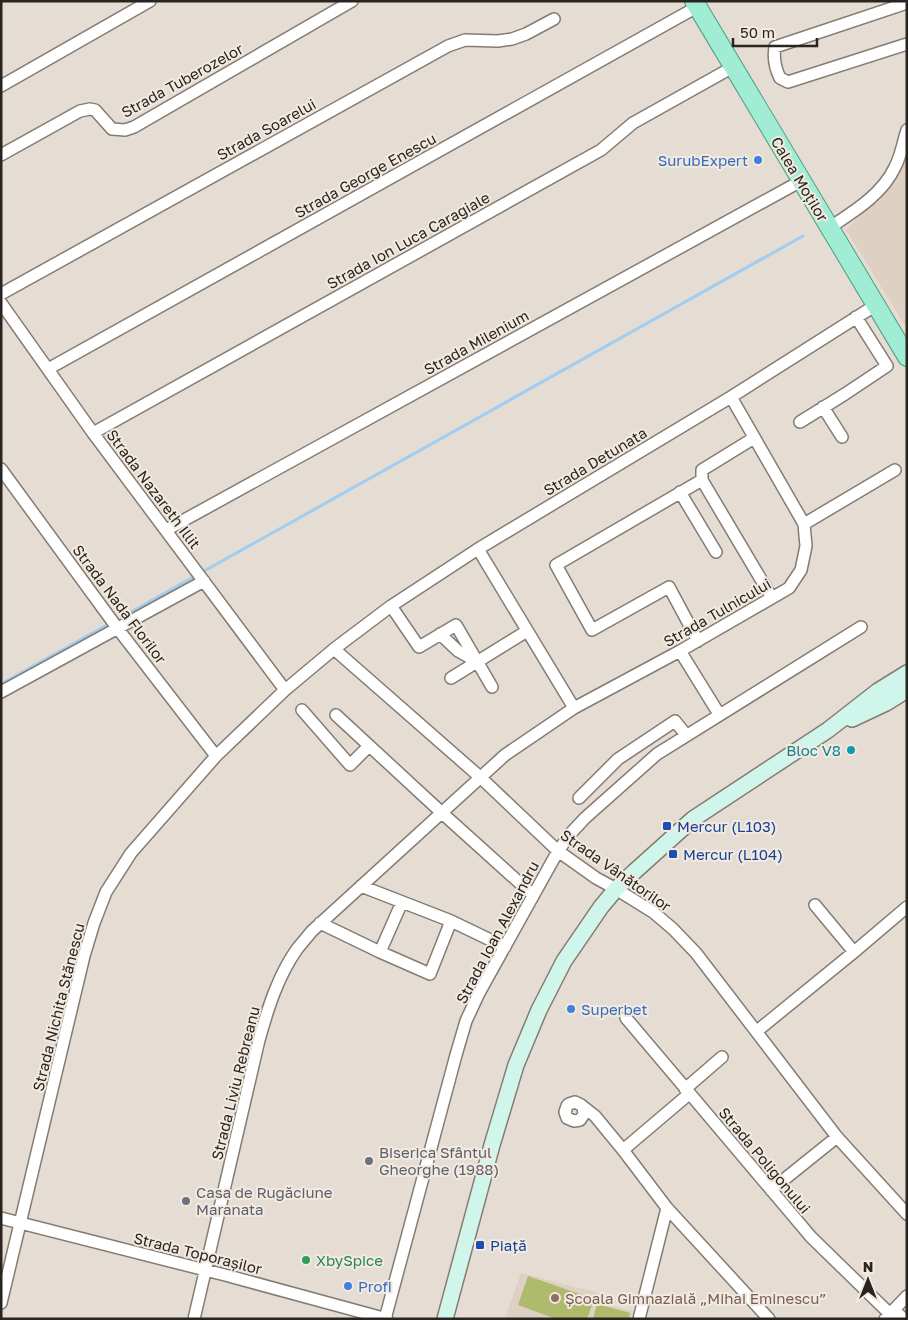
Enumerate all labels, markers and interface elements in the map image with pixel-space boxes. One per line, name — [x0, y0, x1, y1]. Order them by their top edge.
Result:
scale bar — [733, 15, 817, 47]
text: 50 m — [740, 23, 775, 41]
street label: Strada Tuberozelor — [118, 39, 246, 121]
street label: Strada Soarelui — [213, 94, 319, 164]
street label: Strada George Enescu — [291, 129, 439, 221]
street label: Calea Moților — [768, 133, 832, 225]
place label: SurubExpert — [658, 151, 748, 169]
marker: SurubExpert — [752, 154, 764, 166]
street label: Strada Ion Luca Caragiale — [323, 188, 493, 292]
street label: Strada Milenium — [421, 306, 531, 378]
street label: Strada Detunata — [540, 423, 650, 499]
street label: Strada Nazareth Illit — [103, 426, 205, 552]
street label: Strada Nada Florilor — [69, 541, 171, 667]
street label: Strada Tulnicului — [660, 574, 774, 650]
place label: Bloc V8 — [786, 741, 841, 759]
marker: Bloc V8 — [845, 744, 857, 756]
place label: Mercur (L103) — [677, 817, 776, 835]
marker: Mercur (L103) — [661, 820, 673, 832]
street label: Strada Vânătorilor — [557, 825, 675, 915]
place label: Mercur (L104) — [683, 845, 783, 863]
marker: Mercur (L104) — [667, 848, 679, 860]
street label: Strada Ioan Alexandru — [452, 858, 542, 1006]
street label: Strada Nichita Stănescu — [28, 921, 88, 1093]
place label: Superbet — [581, 1000, 647, 1018]
marker: Superbet — [565, 1003, 577, 1015]
street label: Strada Liviu Rebreanu — [207, 1004, 263, 1162]
street label: Strada Poligonului — [715, 1103, 815, 1217]
place label: Biserica Sfântul Gheorghe (1988) — [379, 1143, 499, 1178]
marker: Biserica Sfântul Gheorghe (1988) — [363, 1155, 375, 1167]
place label: Casa de Rugăciune Maranata — [196, 1183, 333, 1218]
marker: Casa de Rugăciune Maranata — [180, 1195, 192, 1207]
street label: Strada Toporașilor — [132, 1228, 264, 1278]
place label: Piață — [490, 1236, 527, 1254]
marker: Piață — [474, 1239, 486, 1251]
place label: XbySpice — [316, 1251, 383, 1269]
marker: XbySpice — [300, 1254, 312, 1266]
north arrow — [843, 1255, 893, 1305]
text: N — [863, 1258, 873, 1275]
place label: Profi — [358, 1277, 392, 1295]
marker: Profi — [342, 1280, 354, 1292]
place label: Școala Gimnazială „Mihai Eminescu” — [565, 1289, 827, 1307]
marker: Școala Gimnazială „Mihai Eminescu” — [549, 1292, 561, 1304]

